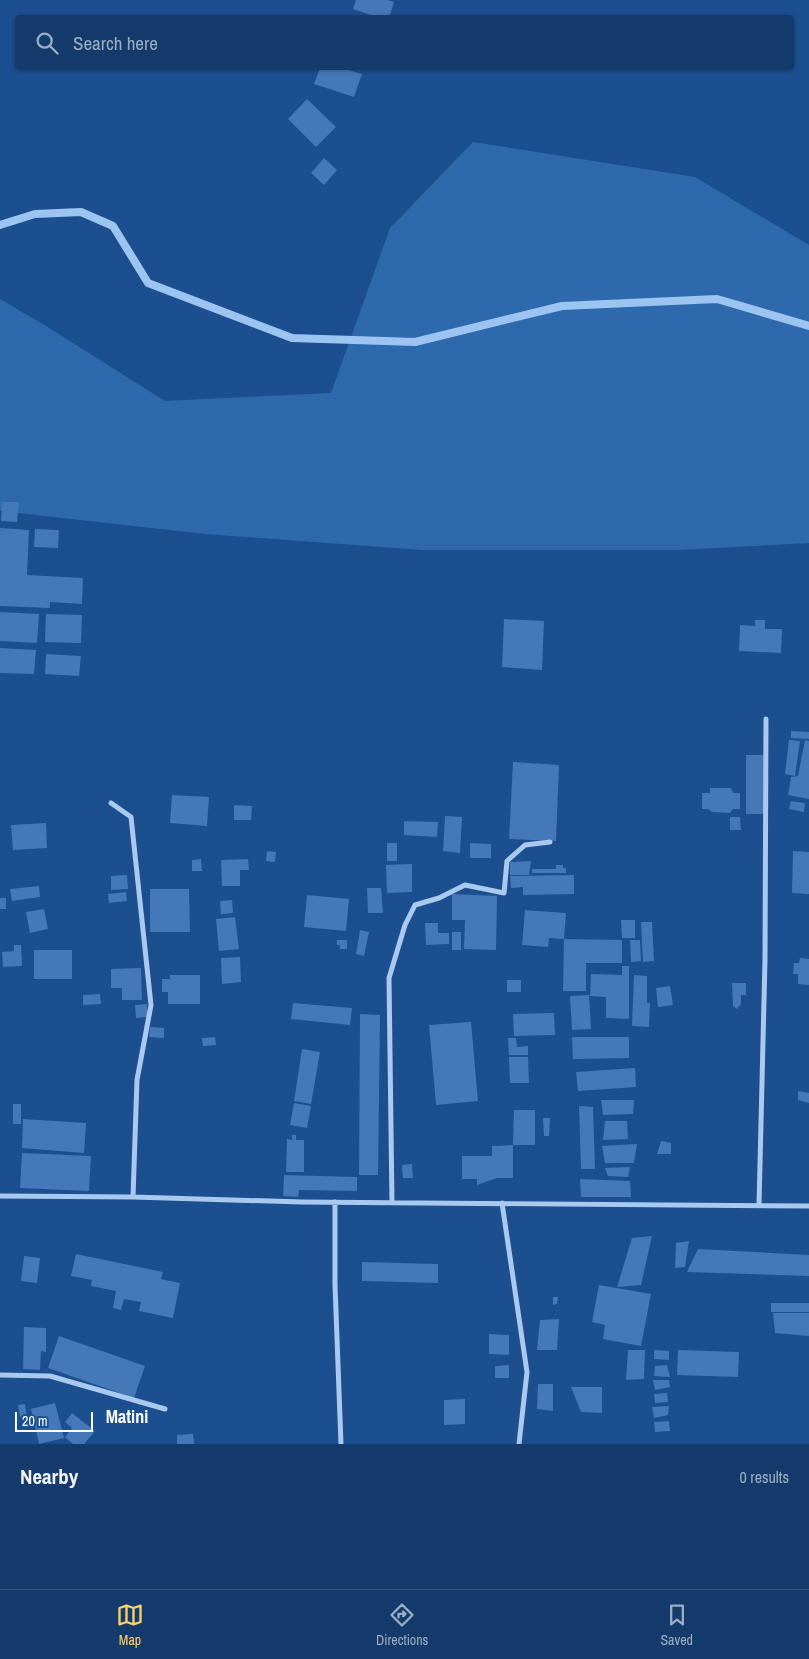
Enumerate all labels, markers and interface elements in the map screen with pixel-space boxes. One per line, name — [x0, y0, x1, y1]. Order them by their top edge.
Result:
search box — [15, 15, 794, 70]
icon: search — [33, 29, 61, 57]
text: Search here — [73, 30, 158, 56]
district label: Matini — [106, 1404, 148, 1429]
scale bar — [15, 1409, 92, 1432]
text: 20 m — [22, 1412, 48, 1430]
text: Nearby — [20, 1462, 78, 1491]
text: 0 results — [739, 1466, 789, 1488]
tab: Map — [116, 1601, 144, 1649]
tab: Directions — [376, 1601, 428, 1649]
tab: Saved — [660, 1601, 693, 1649]

